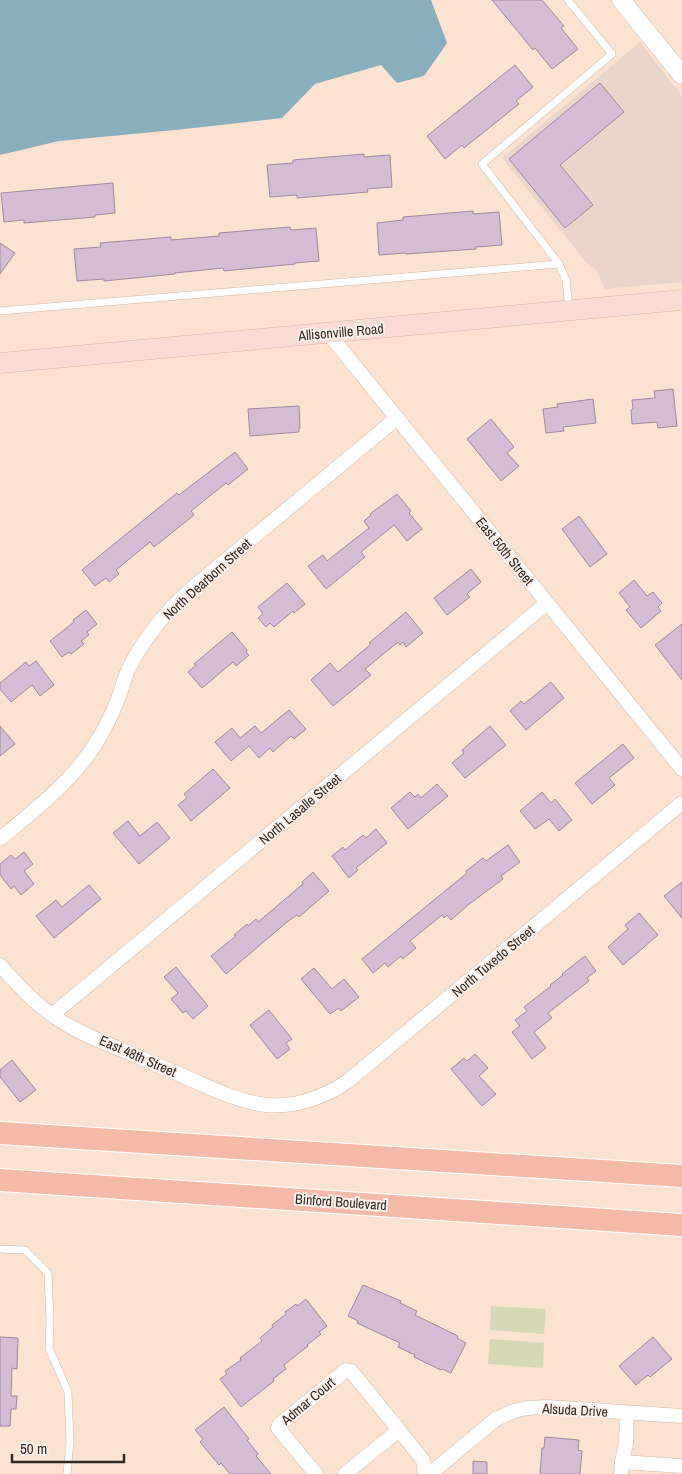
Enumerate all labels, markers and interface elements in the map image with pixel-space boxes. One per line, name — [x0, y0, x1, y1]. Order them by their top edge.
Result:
street label: Allisonville Road — [297, 319, 384, 345]
street label: East 50th Street — [472, 513, 538, 589]
street label: North Dearborn Street — [159, 535, 255, 623]
street label: North Lasalle Street — [255, 769, 345, 849]
street label: North Tuxedo Street — [448, 921, 538, 1001]
street label: East 48th Street — [97, 1031, 179, 1081]
street label: Binford Boulevard — [295, 1190, 387, 1214]
street label: Admar Court — [277, 1373, 339, 1429]
street label: Alsuda Drive — [541, 1399, 608, 1421]
scale bar — [12, 1432, 125, 1464]
text: 50 m — [20, 1438, 47, 1459]

